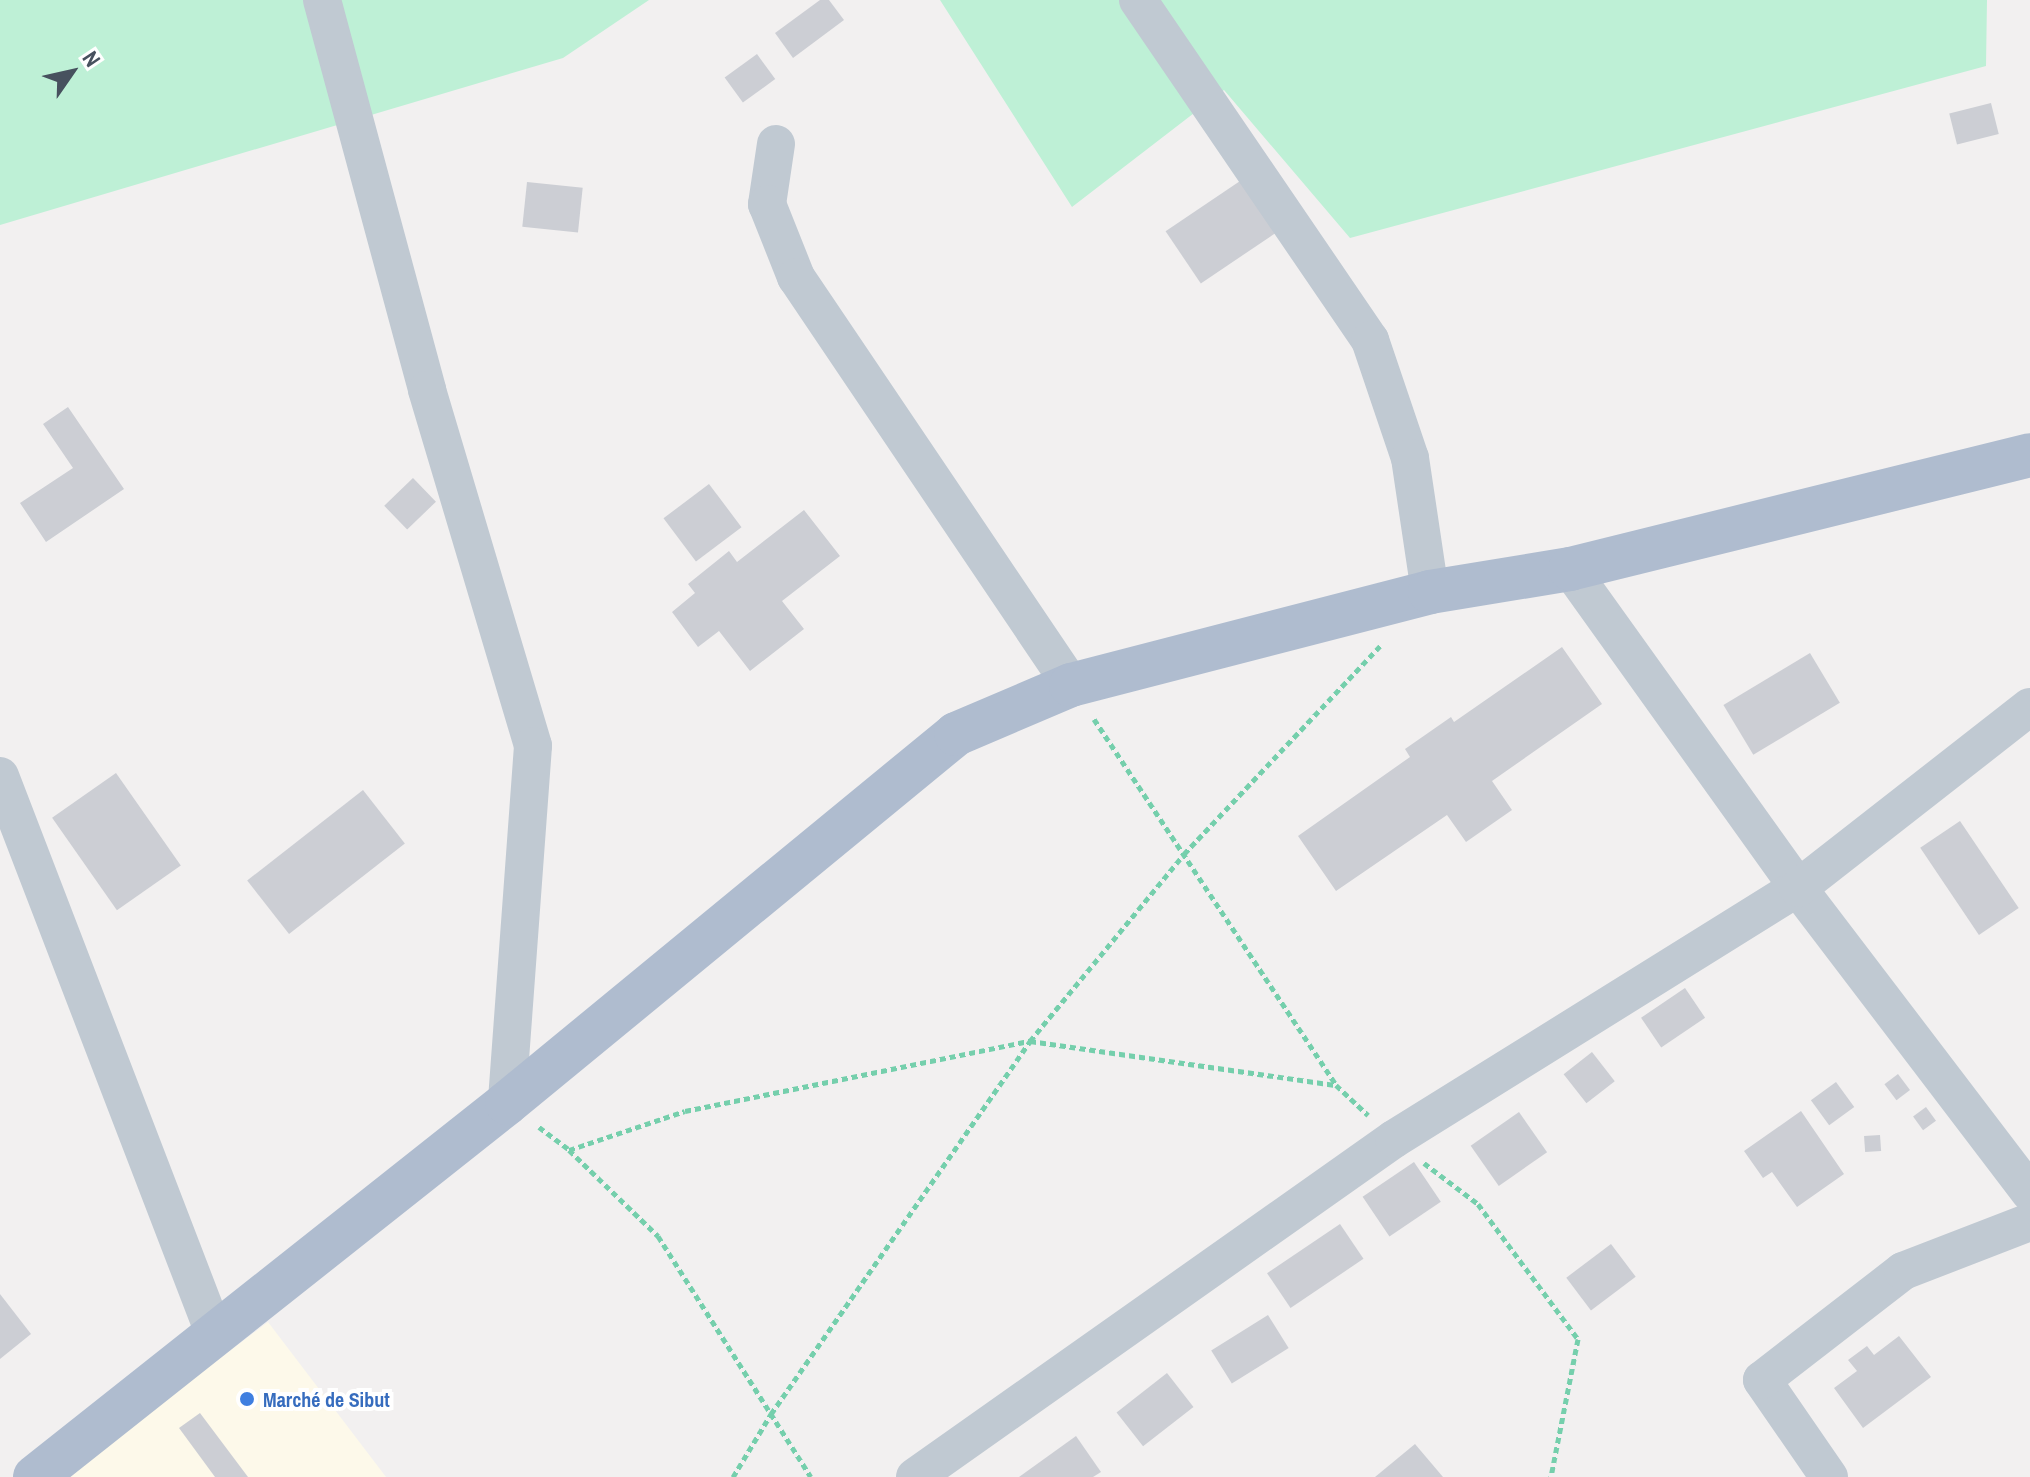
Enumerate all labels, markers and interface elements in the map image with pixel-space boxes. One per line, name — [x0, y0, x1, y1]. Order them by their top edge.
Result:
north arrow — [32, 32, 112, 112]
text: N — [76, 45, 108, 72]
place label: Marché de Sibut — [263, 1387, 390, 1411]
marker: Marché de Sibut — [238, 1390, 256, 1408]

